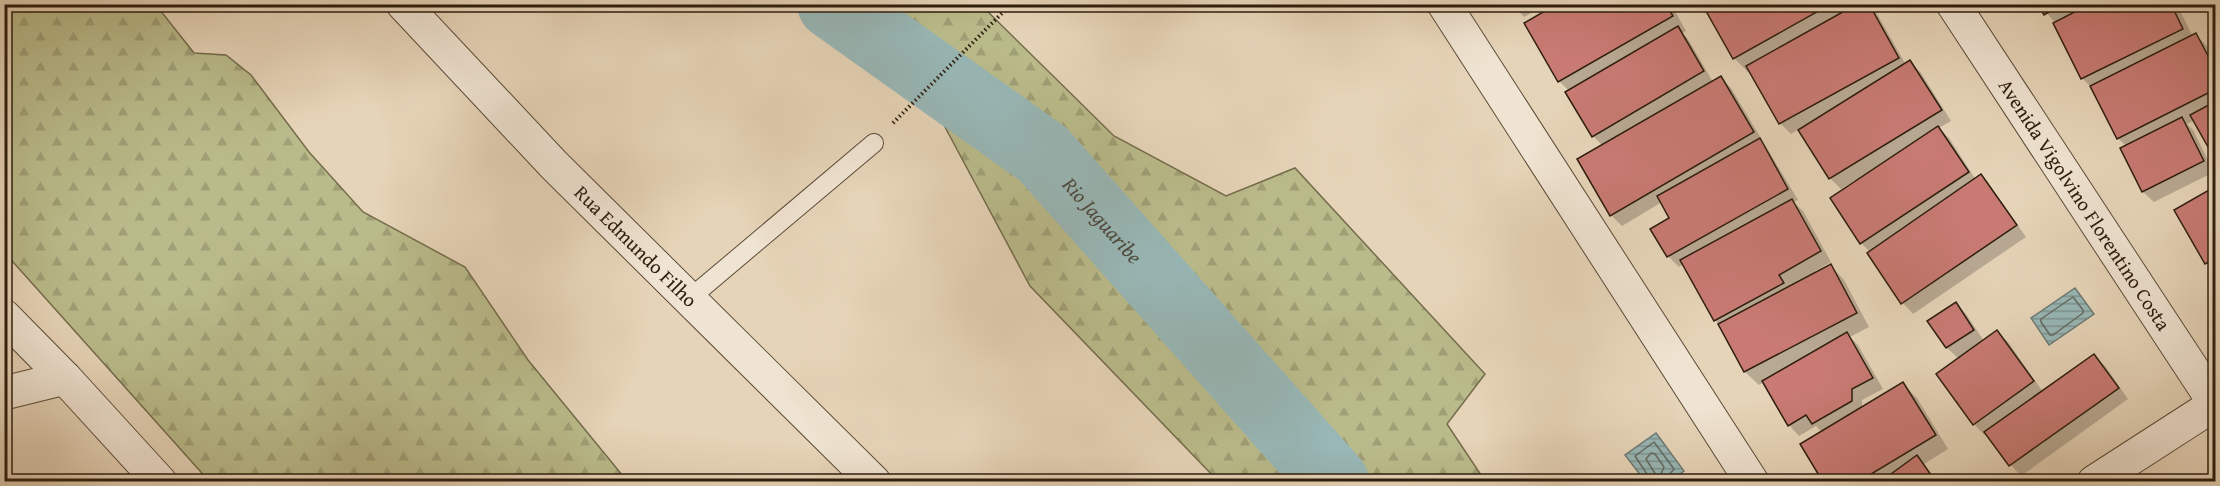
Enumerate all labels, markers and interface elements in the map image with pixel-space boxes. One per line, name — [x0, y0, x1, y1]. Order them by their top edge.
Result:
street label: Avenida Vigolvino Florentino Costa — [1992, 73, 2179, 336]
water label: Rio Jaguaribe — [1055, 169, 1150, 271]
street label: Rua Edmundo Filho — [568, 178, 704, 313]

